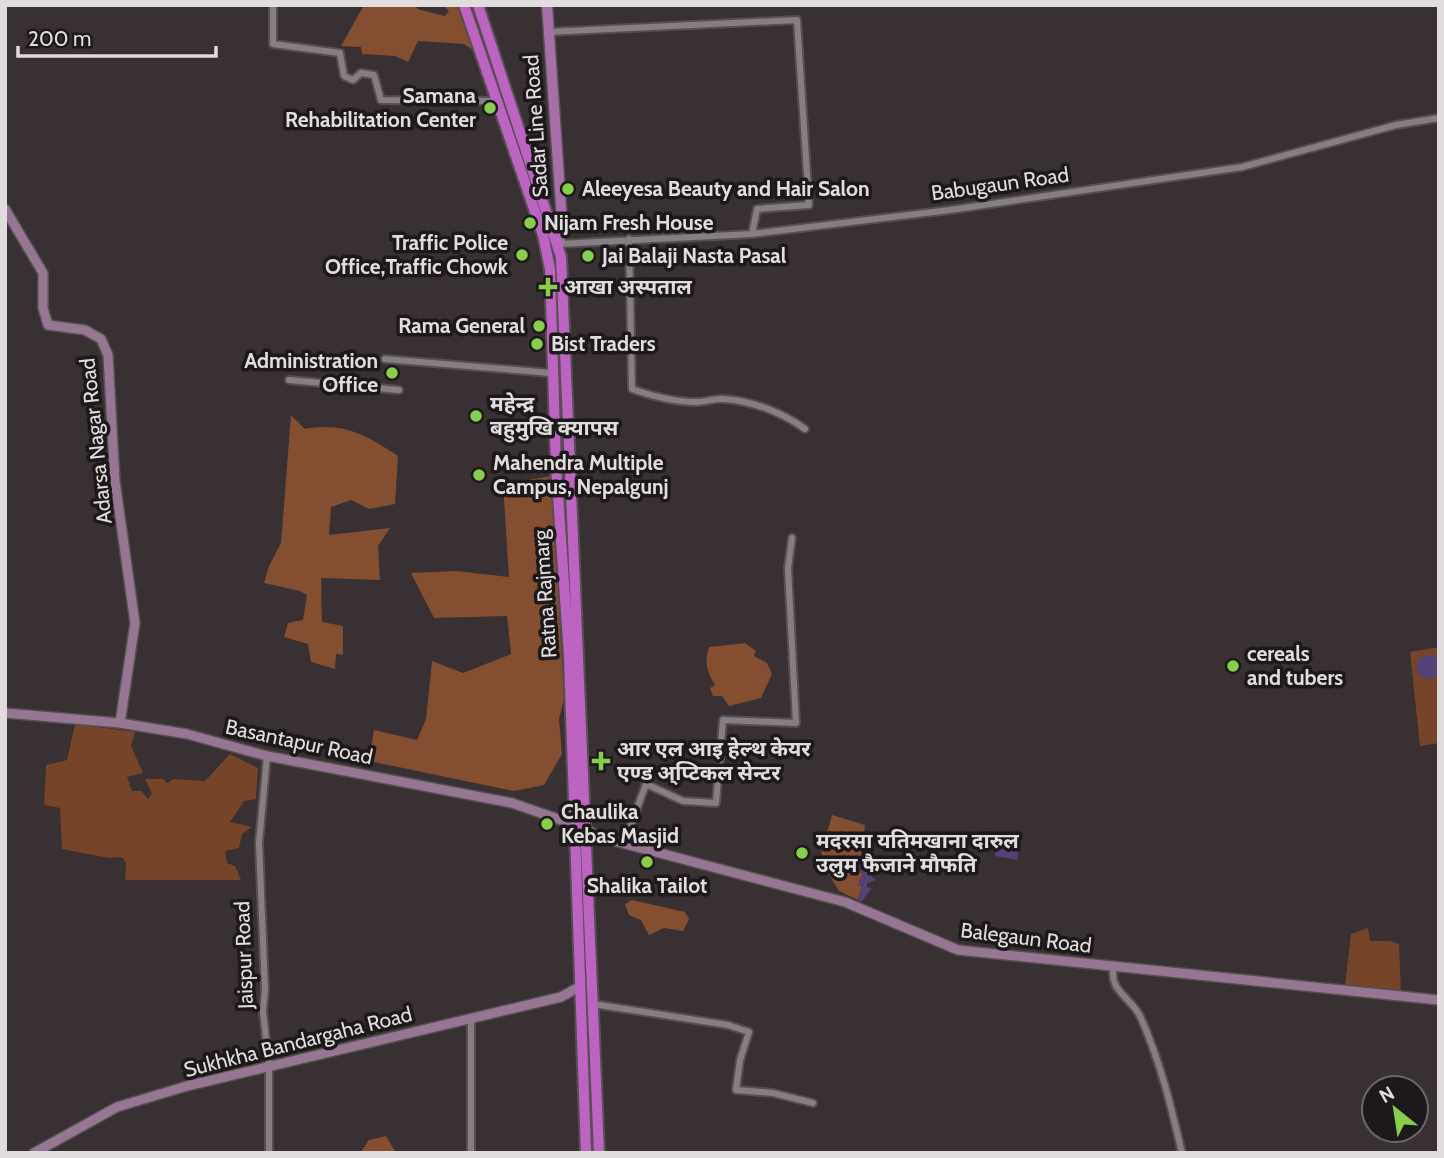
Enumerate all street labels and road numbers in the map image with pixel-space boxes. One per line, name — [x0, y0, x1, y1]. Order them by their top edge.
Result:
street label: Sadar Line Road — [518, 54, 553, 198]
street label: Babugaun Road — [929, 161, 1070, 206]
street label: Adarsa Nagar Road — [74, 357, 117, 525]
street label: Ratna Rajmarg — [528, 528, 562, 659]
street label: Basantapur Road — [223, 714, 375, 769]
street label: Jaispur Road — [229, 901, 258, 1010]
street label: Balegaun Road — [959, 917, 1093, 958]
street label: Sukhkha Bandargaha Road — [181, 1001, 415, 1082]

